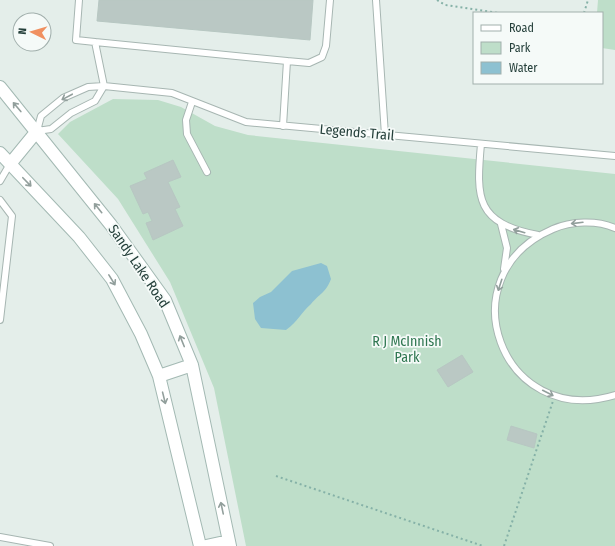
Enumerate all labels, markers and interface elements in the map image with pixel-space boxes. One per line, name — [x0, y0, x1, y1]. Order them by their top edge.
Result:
north arrow — [12, 12, 52, 52]
legend — [473, 12, 603, 84]
text: Road — [509, 21, 534, 35]
text: N — [16, 27, 29, 35]
text: Park — [509, 41, 531, 55]
text: Water — [509, 61, 538, 75]
one-way arrow — [61, 93, 73, 101]
one-way arrow — [12, 102, 21, 112]
street label: Legends Trail — [319, 121, 395, 144]
one-way arrow — [22, 177, 32, 187]
one-way arrow — [94, 203, 103, 214]
one-way arrow — [571, 219, 584, 227]
street label: Sandy Lake Road — [104, 221, 173, 311]
one-way arrow — [513, 227, 526, 234]
one-way arrow — [108, 274, 116, 286]
one-way arrow — [495, 279, 503, 291]
park label: R J McInnish Park — [372, 333, 442, 366]
one-way arrow — [177, 335, 185, 347]
one-way arrow — [541, 390, 553, 397]
one-way arrow — [161, 391, 168, 404]
one-way arrow — [217, 502, 225, 515]

